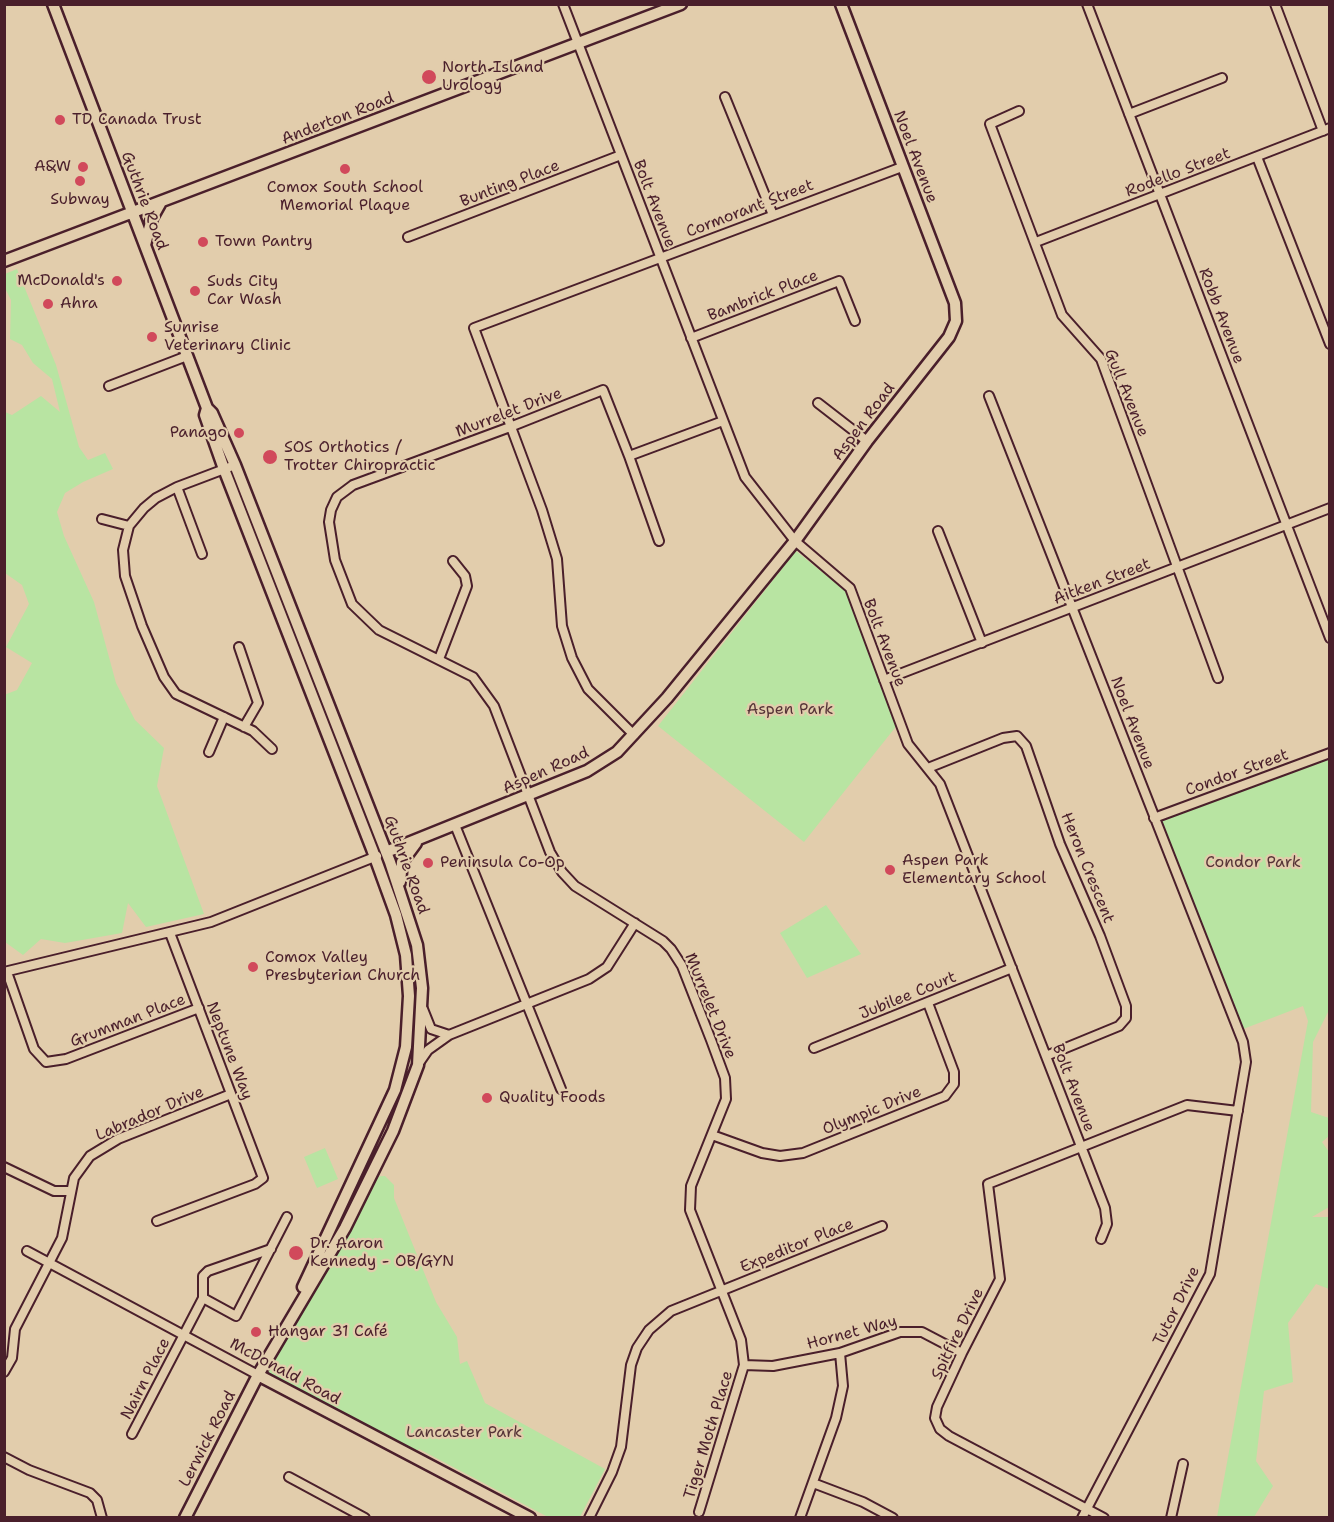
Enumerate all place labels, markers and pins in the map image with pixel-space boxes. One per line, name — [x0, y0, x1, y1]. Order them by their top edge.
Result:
place label: North Island Urology — [442, 58, 544, 96]
marker: North Island Urology — [420, 68, 438, 86]
place label: TD Canada Trust — [72, 110, 202, 130]
marker: TD Canada Trust — [53, 113, 67, 127]
place label: A&W — [34, 157, 71, 177]
marker: A&W — [76, 160, 90, 174]
marker: Comox South School Memorial Plaque — [338, 162, 352, 176]
marker: Subway — [73, 174, 87, 188]
place label: Comox South School Memorial Plaque — [267, 178, 423, 216]
place label: Subway — [50, 190, 110, 210]
place label: Town Pantry — [215, 232, 313, 252]
marker: Town Pantry — [196, 235, 210, 249]
place label: McDonald's — [17, 271, 105, 291]
place label: Suds City Car Wash — [207, 272, 282, 310]
marker: McDonald's — [110, 274, 124, 288]
marker: Suds City Car Wash — [188, 284, 202, 298]
place label: Ahra — [60, 294, 98, 314]
marker: Ahra — [41, 297, 55, 311]
place label: Sunrise Veterinary Clinic — [164, 318, 291, 356]
marker: Sunrise Veterinary Clinic — [145, 330, 159, 344]
place label: Panago — [170, 423, 227, 443]
marker: Panago — [232, 426, 246, 440]
place label: SOS Orthotics / Trotter Chiropractic — [284, 438, 436, 476]
marker: SOS Orthotics / Trotter Chiropractic — [261, 448, 279, 466]
place label: Aspen Park Elementary School — [902, 851, 1046, 889]
place label: Peninsula Co-Op — [440, 853, 565, 873]
marker: Peninsula Co-Op — [421, 856, 435, 870]
marker: Aspen Park Elementary School — [883, 863, 897, 877]
place label: Comox Valley Presbyterian Church — [265, 948, 420, 986]
marker: Comox Valley Presbyterian Church — [246, 960, 260, 974]
place label: Quality Foods — [499, 1088, 606, 1108]
marker: Quality Foods — [480, 1091, 494, 1105]
place label: Dr. Aaron Kennedy - OB/GYN — [310, 1234, 454, 1272]
marker: Dr. Aaron Kennedy - OB/GYN — [287, 1244, 305, 1262]
place label: Hangar 31 Café — [268, 1322, 388, 1342]
marker: Hangar 31 Café — [249, 1325, 263, 1339]

